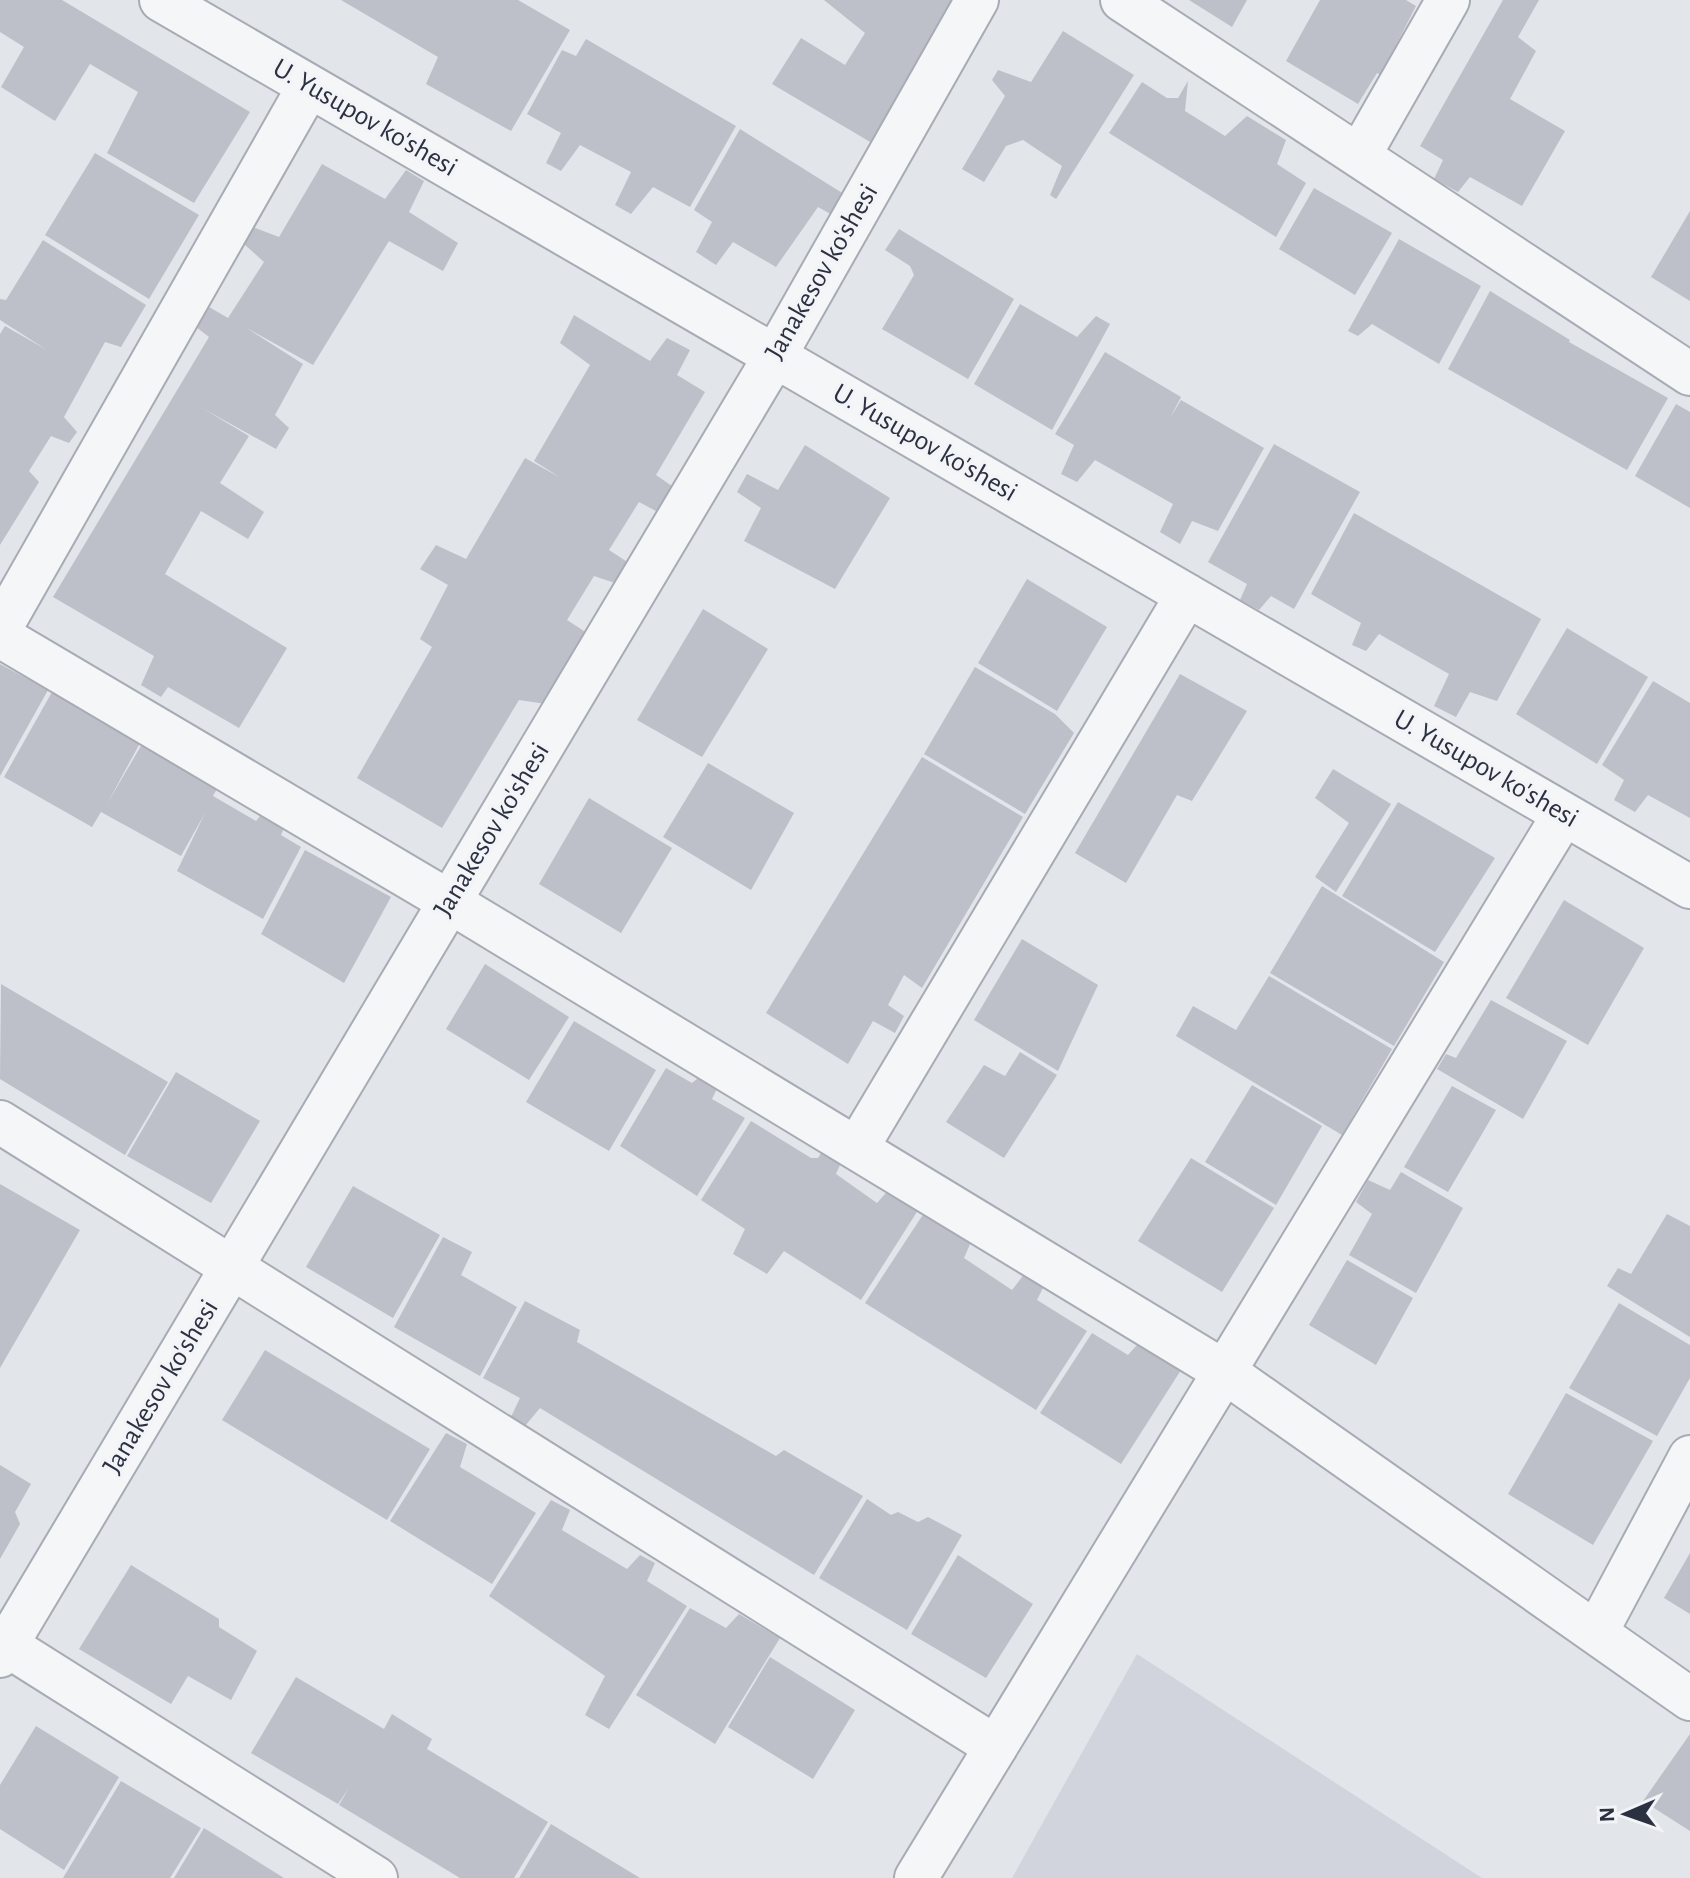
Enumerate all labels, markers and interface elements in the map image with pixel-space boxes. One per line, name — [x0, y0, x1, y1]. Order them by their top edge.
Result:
street label: U. Yusupov ko'shesi — [268, 54, 462, 182]
street label: Janakesov ko'shesi — [760, 179, 884, 365]
street label: U. Yusupov ko'shesi — [828, 379, 1022, 507]
street label: U. Yusupov ko'shesi — [1389, 705, 1583, 833]
street label: Janakesov ko'shesi — [429, 738, 555, 922]
street label: Janakesov ko'shesi — [98, 1295, 224, 1479]
north arrow — [1586, 1774, 1666, 1854]
text: N — [1596, 1807, 1618, 1823]

